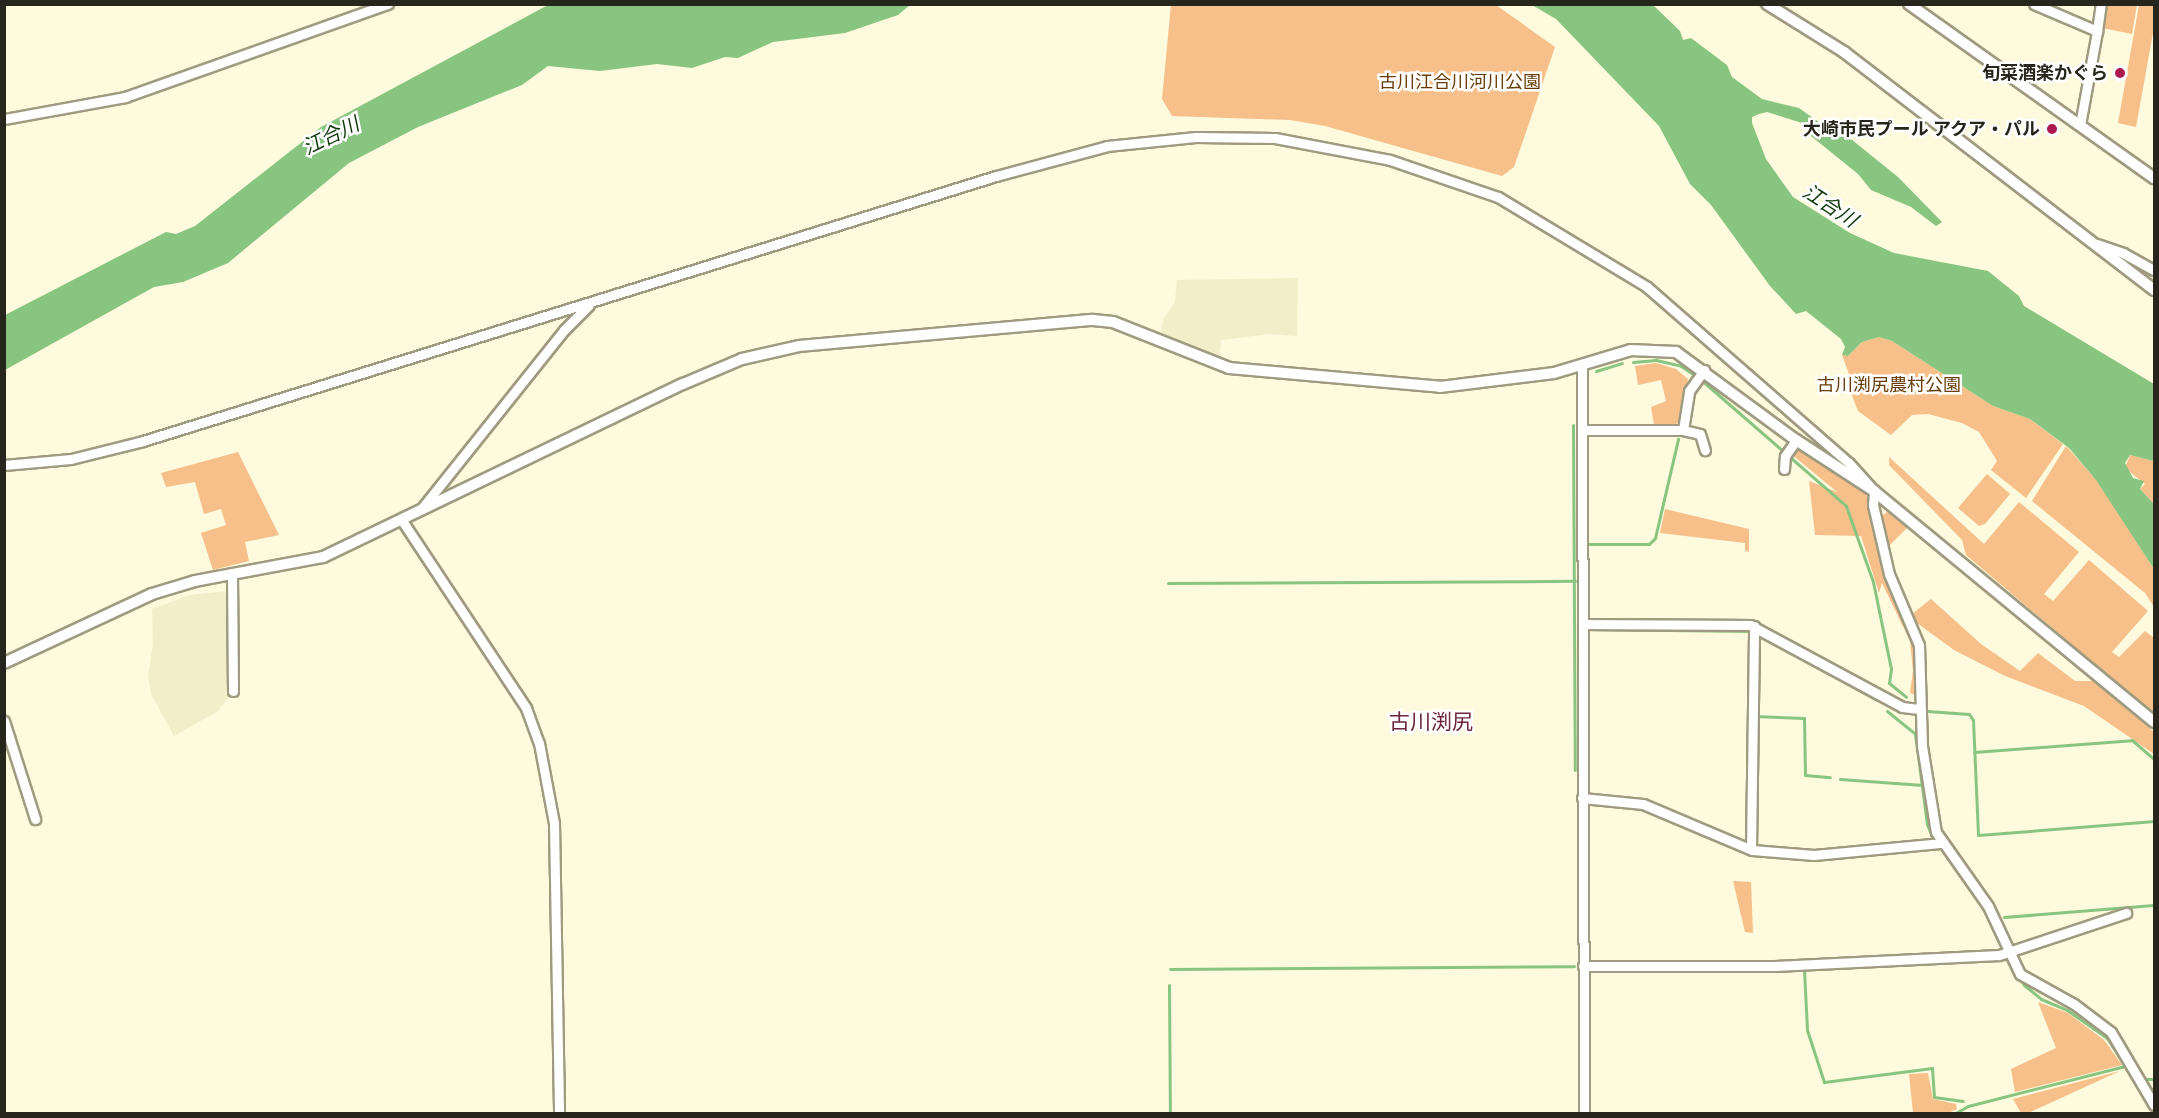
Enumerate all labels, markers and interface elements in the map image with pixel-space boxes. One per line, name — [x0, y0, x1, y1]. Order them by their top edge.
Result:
place label: 旬菜酒楽かぐら — [1982, 62, 2108, 84]
marker: 旬菜酒楽かぐら — [2113, 66, 2127, 80]
park label: 古川江合川河川公園 — [1379, 71, 1541, 93]
water label: 江合川 — [299, 112, 363, 160]
place label: 大崎市民プール アクア・パル — [1802, 118, 2040, 140]
marker: 大崎市民プール アクア・パル — [2045, 122, 2059, 136]
water label: 江合川 — [1798, 180, 1862, 232]
park label: 古川渕尻農村公園 — [1817, 374, 1961, 396]
district label: 古川渕尻 — [1389, 709, 1473, 735]

